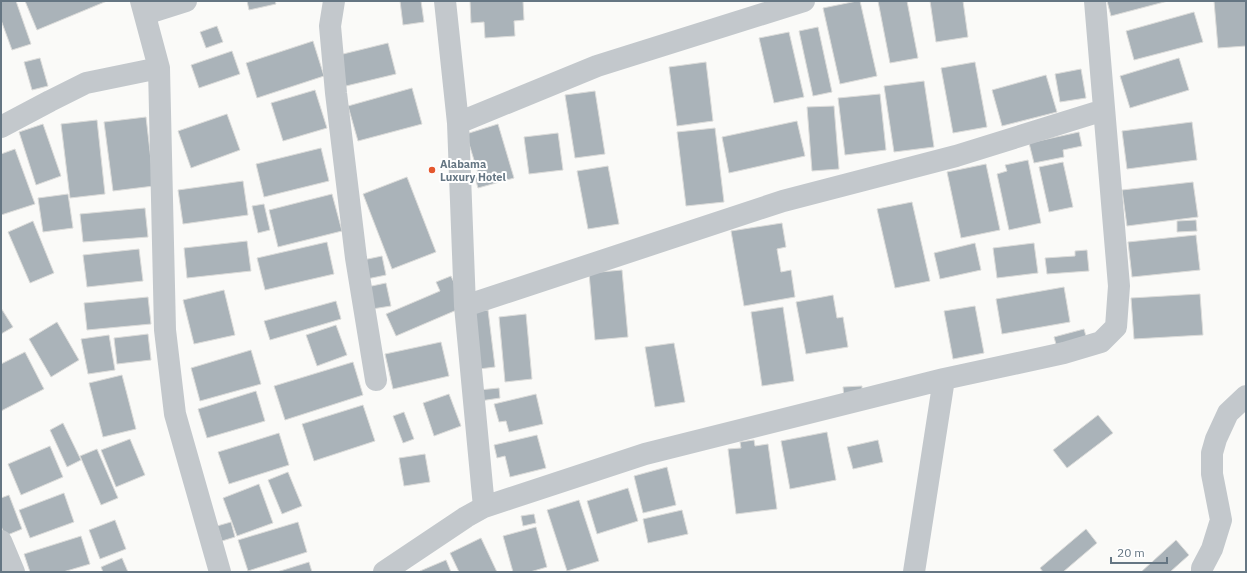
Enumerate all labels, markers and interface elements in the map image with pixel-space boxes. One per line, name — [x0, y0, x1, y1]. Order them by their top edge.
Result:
place label: Alabama Luxury Hotel — [440, 157, 506, 184]
marker: Alabama Luxury Hotel — [427, 165, 437, 175]
scale bar — [1111, 539, 1167, 565]
text: 20 m — [1117, 545, 1145, 560]

